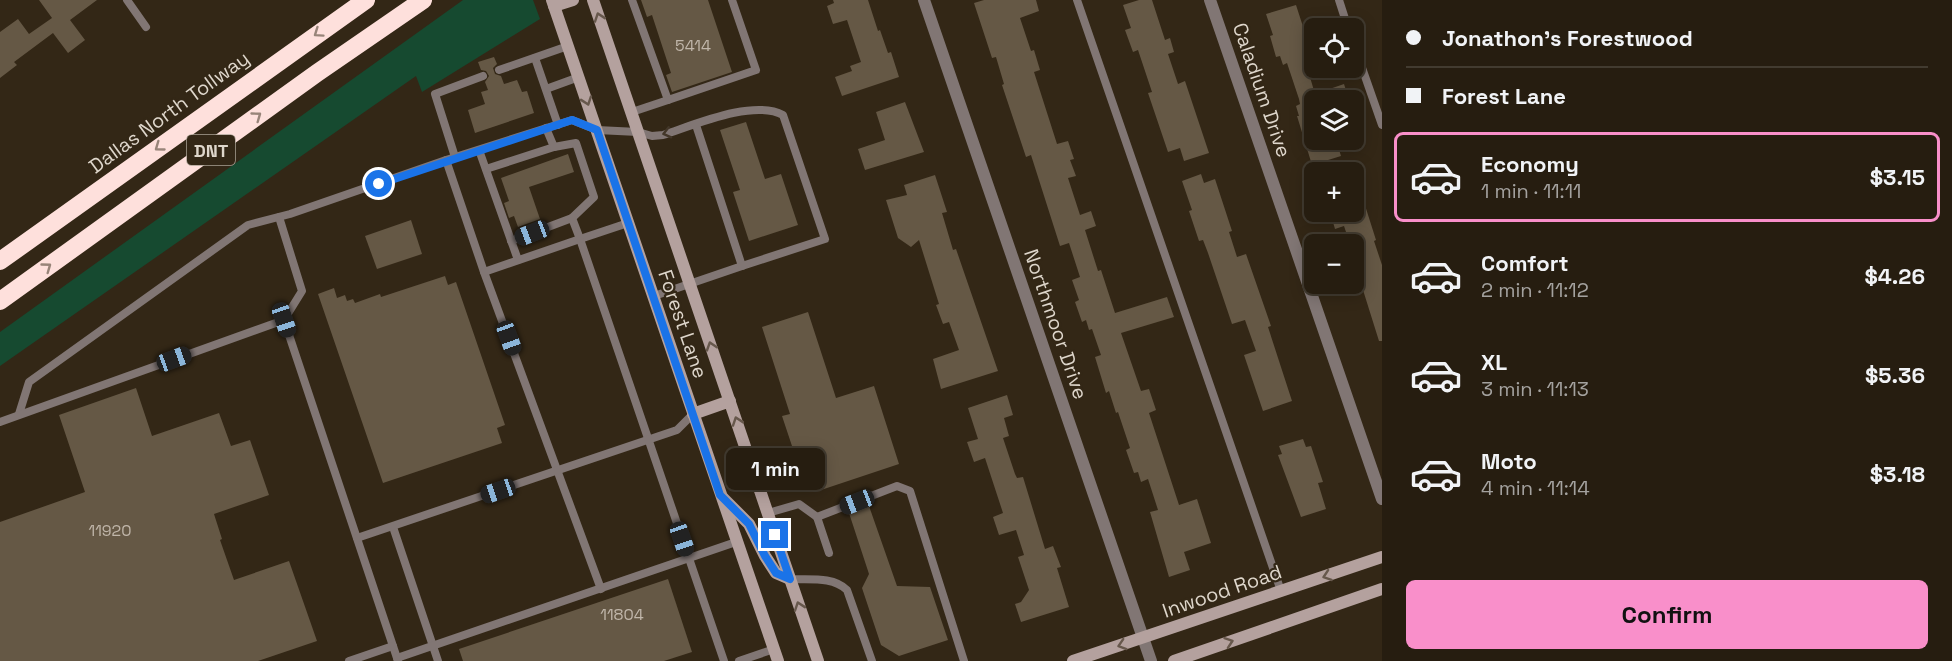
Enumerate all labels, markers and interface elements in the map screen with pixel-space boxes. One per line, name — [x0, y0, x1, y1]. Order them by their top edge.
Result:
one-way arrow — [594, 12, 607, 23]
map controls — [1304, 18, 1364, 294]
button: locate — [1304, 18, 1364, 78]
street label: Caladium Drive — [1227, 19, 1297, 161]
text: Jonathon's Forestwood — [1442, 24, 1693, 52]
one-way arrow — [313, 26, 324, 37]
house number: 5414 — [675, 35, 711, 56]
street label: Dallas North Tollway — [84, 45, 254, 179]
text: Forest Lane — [1442, 82, 1566, 110]
button: layers — [1304, 90, 1364, 150]
one-way arrow — [580, 95, 593, 106]
one-way arrow — [250, 113, 261, 124]
one-way arrow — [663, 125, 673, 138]
road number: DNT — [187, 135, 235, 165]
one-way arrow — [155, 140, 166, 151]
icon: car — [1409, 150, 1463, 204]
text: Economy — [1481, 150, 1579, 178]
button: + — [1304, 162, 1364, 222]
text: $3.15 — [1870, 163, 1925, 191]
route start — [365, 170, 392, 197]
text: 1 min · 11:11 — [1481, 178, 1581, 204]
car — [512, 218, 552, 248]
button: − — [1304, 234, 1364, 294]
street label: Northmoor Drive — [1018, 245, 1094, 403]
icon: car — [1409, 249, 1463, 303]
text: Comfort — [1481, 249, 1569, 277]
text: $4.26 — [1864, 262, 1925, 290]
one-way arrow — [41, 263, 52, 274]
street label: Forest Lane — [652, 266, 714, 382]
text: 2 min · 11:12 — [1481, 277, 1589, 303]
car — [270, 300, 298, 340]
car — [494, 318, 524, 358]
one-way arrow — [706, 341, 719, 352]
car — [154, 344, 194, 374]
icon: car — [1409, 348, 1463, 402]
text: XL — [1481, 348, 1507, 376]
text: $5.36 — [1865, 361, 1925, 389]
text: 3 min · 11:13 — [1481, 376, 1589, 402]
one-way arrow — [731, 416, 744, 427]
icon: car — [1409, 447, 1463, 501]
text: Moto — [1481, 447, 1537, 475]
callout: 1 min — [726, 448, 824, 490]
text: 1 min — [751, 456, 800, 482]
text: $3.18 — [1870, 460, 1925, 488]
text: 4 min · 11:14 — [1481, 475, 1590, 501]
car — [478, 477, 518, 505]
car — [837, 487, 877, 517]
car — [668, 519, 696, 559]
house number: 11920 — [88, 520, 132, 541]
route end — [761, 521, 788, 548]
street label: Inwood Road — [1159, 558, 1285, 624]
one-way arrow — [1322, 569, 1332, 581]
button: Confirm — [1406, 580, 1928, 649]
one-way arrow — [794, 601, 807, 612]
house number: 11804 — [600, 604, 644, 625]
one-way arrow — [1223, 636, 1234, 649]
one-way arrow — [1117, 638, 1128, 650]

